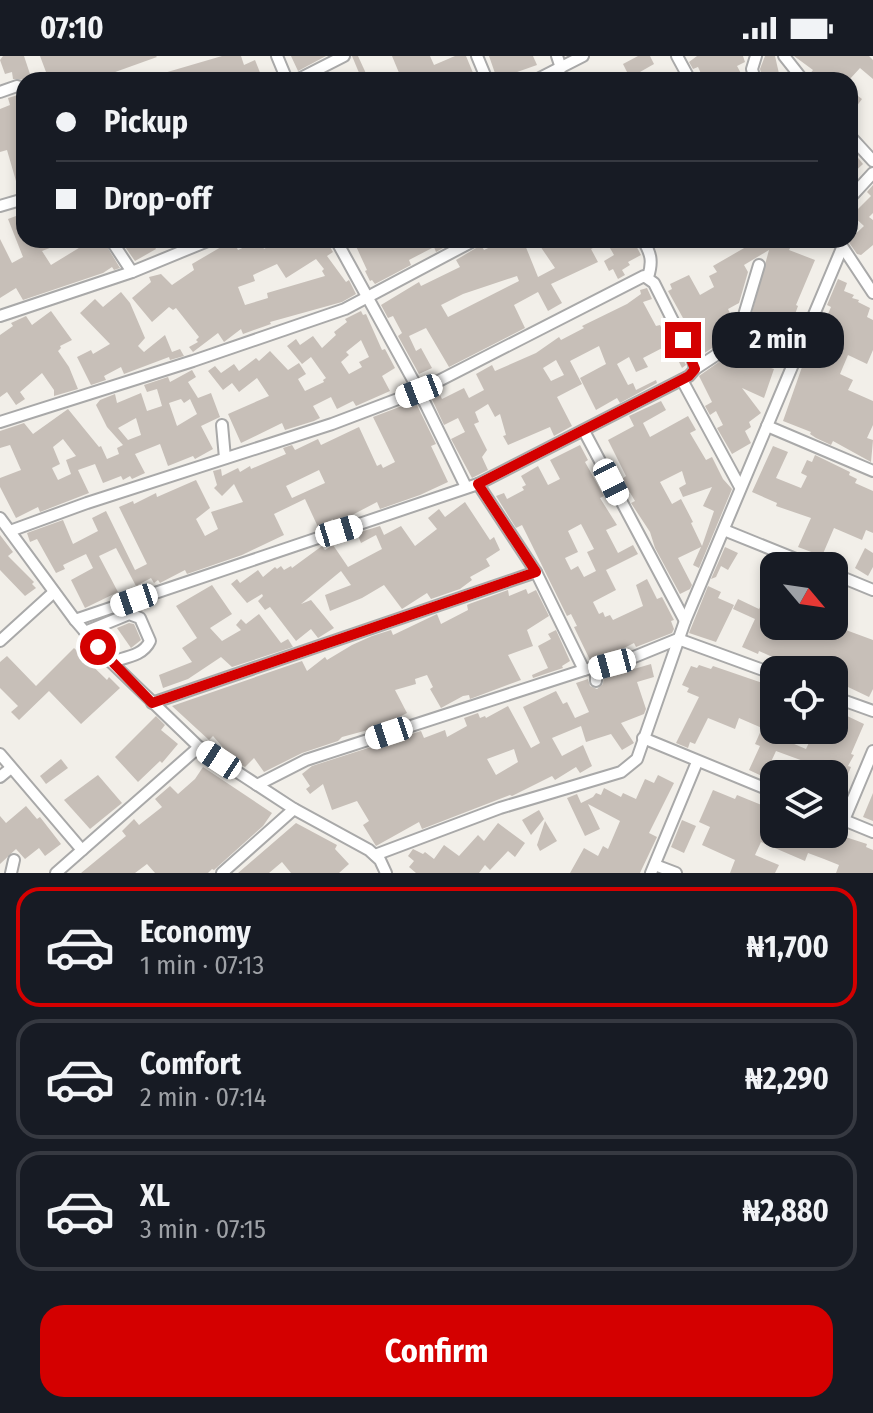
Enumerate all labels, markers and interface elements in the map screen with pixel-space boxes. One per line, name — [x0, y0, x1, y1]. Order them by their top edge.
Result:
text: 07:10 — [40, 10, 104, 46]
text: Pickup — [104, 104, 188, 140]
text: Drop-off — [104, 181, 211, 217]
callout: 2 min — [711, 312, 843, 368]
route end — [665, 322, 701, 358]
text: 2 min — [749, 324, 807, 355]
car — [392, 371, 446, 411]
car — [589, 455, 633, 509]
car — [313, 513, 365, 549]
north arrow — [760, 552, 848, 640]
map controls — [760, 552, 848, 848]
car — [107, 581, 161, 619]
route start — [80, 629, 116, 665]
car — [586, 646, 638, 682]
button: locate — [760, 656, 848, 744]
car — [362, 714, 416, 752]
car — [192, 737, 246, 783]
button: layers — [760, 760, 848, 848]
icon: car — [44, 911, 116, 983]
text: Economy — [140, 914, 251, 950]
text: ₦1,700 — [747, 929, 829, 965]
text: 1 min · 07:13 — [140, 950, 264, 981]
icon: car — [44, 1043, 116, 1115]
text: Comfort — [140, 1046, 241, 1082]
text: ₦2,290 — [745, 1061, 829, 1097]
text: 2 min · 07:14 — [140, 1082, 266, 1113]
icon: car — [44, 1175, 116, 1247]
text: XL — [140, 1178, 170, 1214]
text: ₦2,880 — [743, 1193, 829, 1229]
text: 3 min · 07:15 — [140, 1214, 266, 1245]
button: Confirm — [40, 1305, 833, 1397]

